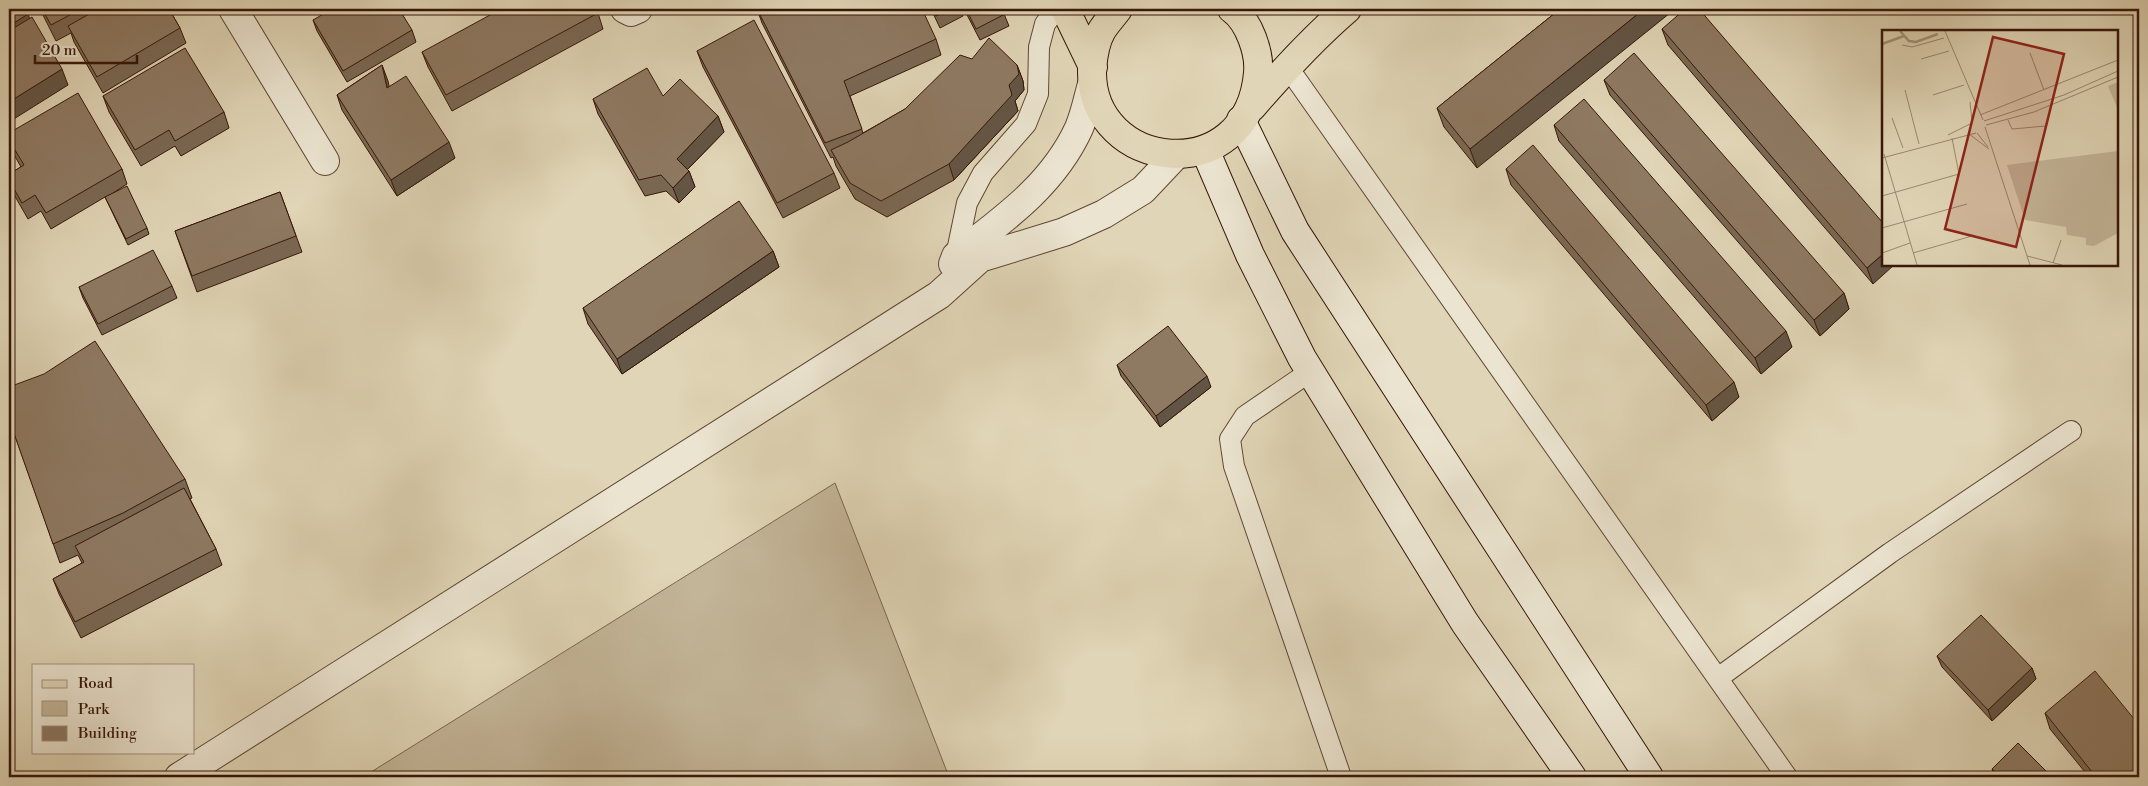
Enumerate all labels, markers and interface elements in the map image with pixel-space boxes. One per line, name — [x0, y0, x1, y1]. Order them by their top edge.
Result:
inset map — [1882, 30, 2118, 266]
scale bar — [35, 32, 138, 64]
text: 20 m — [42, 41, 77, 60]
legend — [32, 664, 195, 754]
text: Road — [78, 674, 113, 693]
text: Park — [78, 700, 110, 719]
text: Building — [77, 724, 137, 743]

